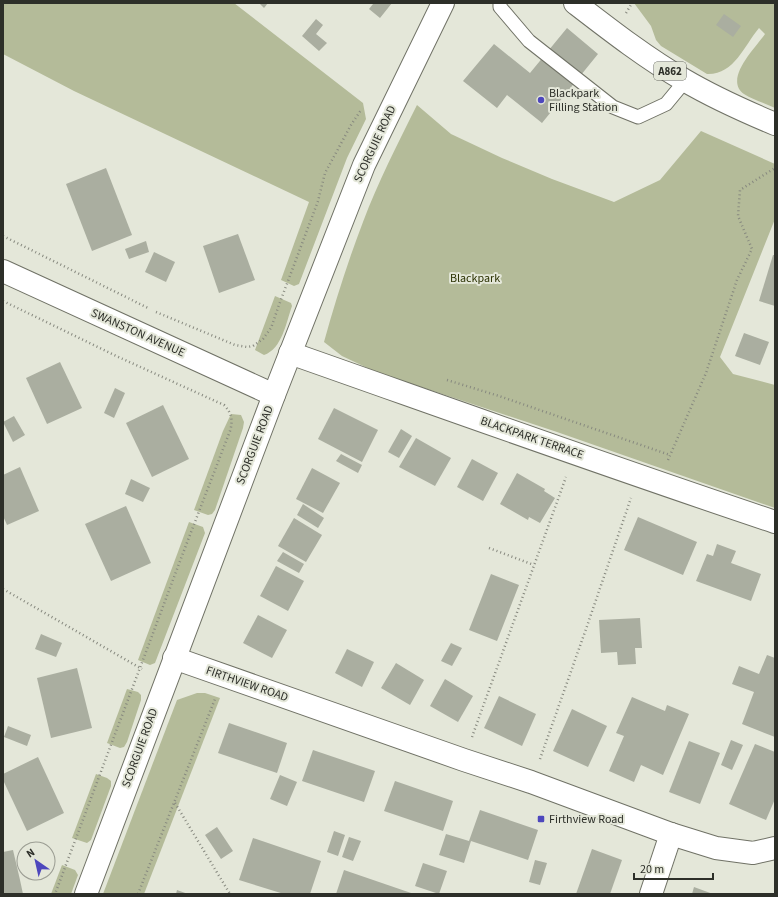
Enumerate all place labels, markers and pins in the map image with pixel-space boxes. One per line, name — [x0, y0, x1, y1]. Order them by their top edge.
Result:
place label: Blackpark Filling Station — [549, 85, 618, 116]
marker: Blackpark Filling Station — [536, 95, 546, 105]
place label: Firthview Road — [549, 811, 624, 828]
marker: Firthview Road — [536, 814, 546, 824]

